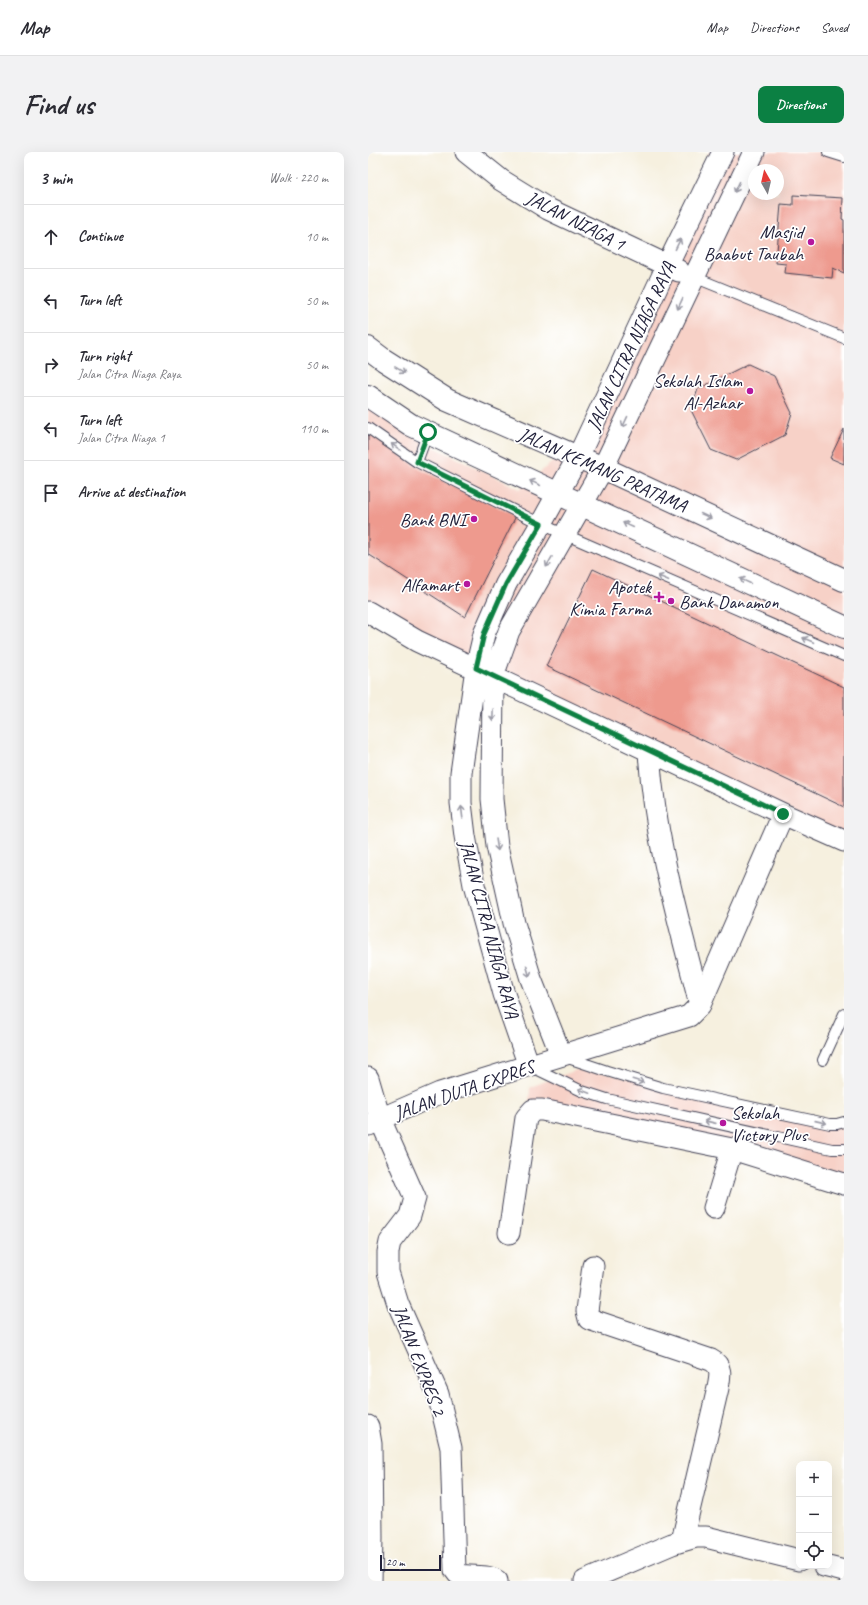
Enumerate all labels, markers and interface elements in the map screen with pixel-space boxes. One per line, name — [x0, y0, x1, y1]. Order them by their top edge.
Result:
text: Map — [20, 16, 50, 40]
text: Map — [707, 19, 728, 36]
text: Directions — [750, 19, 799, 36]
text: Saved — [821, 19, 848, 36]
button: Directions — [758, 86, 844, 123]
text: Find us — [24, 87, 94, 122]
north arrow — [748, 164, 784, 200]
text: 3 min — [40, 168, 73, 189]
text: Walk · 220 m — [269, 170, 328, 186]
one-way arrow — [733, 181, 740, 193]
street label: JALAN NIAGA 1 — [521, 185, 630, 257]
place label: Masjid Baabut Taubah — [704, 220, 806, 266]
icon: ahead — [40, 226, 62, 248]
text: Continue — [78, 227, 123, 246]
text: 10 m — [306, 229, 328, 245]
marker: Masjid Baabut Taubah — [806, 237, 816, 247]
one-way arrow — [675, 239, 682, 251]
street label: JALAN CITRA NIAGA RAYA — [581, 258, 681, 436]
icon: left — [40, 290, 62, 312]
text: Turn left — [78, 291, 121, 310]
text: 50 m — [306, 293, 328, 309]
one-way arrow — [676, 298, 683, 310]
text: Turn right — [78, 347, 131, 366]
icon: right — [40, 354, 62, 376]
text: 50 m — [306, 357, 328, 373]
text: Jalan Citra Niaga Raya — [78, 366, 181, 382]
one-way arrow — [394, 366, 405, 374]
place label: Sekolah Islam Al-Azhar — [653, 369, 744, 415]
marker: Sekolah Islam Al-Azhar — [745, 386, 755, 396]
text: Turn left — [78, 411, 121, 430]
one-way arrow — [621, 416, 628, 428]
icon: left — [40, 418, 62, 440]
text: 110 m — [300, 421, 328, 437]
street label: JALAN KEMANG PRATAMA — [514, 422, 692, 518]
route start — [419, 423, 437, 441]
text: Jalan Citra Niaga 1 — [78, 430, 165, 446]
one-way arrow — [390, 443, 401, 451]
one-way arrow — [529, 479, 541, 486]
icon: arrive — [40, 482, 62, 504]
text: Arrive at destination — [78, 483, 185, 502]
place label: Bank BNI — [400, 508, 470, 532]
one-way arrow — [700, 513, 712, 520]
marker: Bank BNI — [469, 514, 479, 524]
one-way arrow — [622, 521, 634, 528]
one-way arrow — [545, 556, 553, 568]
place label: Alfamart — [401, 573, 461, 597]
one-way arrow — [658, 573, 670, 581]
place label: Apotek Kimia Farma — [569, 575, 653, 621]
one-way arrow — [740, 577, 752, 584]
marker: Alfamart — [462, 579, 472, 589]
place label: Bank Danamon — [679, 590, 779, 614]
marker: Apotek Kimia Farma — [654, 592, 664, 602]
marker: Bank Danamon — [666, 596, 676, 606]
one-way arrow — [803, 636, 815, 643]
one-way arrow — [489, 708, 497, 721]
route end — [774, 805, 792, 823]
one-way arrow — [458, 806, 466, 819]
street label: JALAN CITRA NIAGA RAYA — [453, 836, 525, 1021]
one-way arrow — [494, 838, 502, 851]
one-way arrow — [525, 964, 532, 977]
street label: JALAN DUTA EXPRES — [390, 1054, 540, 1126]
one-way arrow — [631, 1078, 644, 1085]
one-way arrow — [578, 1087, 590, 1095]
place label: Sekolah Victory Plus — [731, 1101, 809, 1147]
one-way arrow — [704, 1118, 717, 1126]
marker: Sekolah Victory Plus — [718, 1118, 728, 1128]
one-way arrow — [814, 1119, 827, 1127]
street label: JALAN EXPRES 2 — [387, 1301, 452, 1420]
map controls — [796, 1461, 832, 1569]
button: + — [796, 1461, 832, 1497]
button: − — [796, 1497, 832, 1533]
button: locate — [796, 1533, 832, 1569]
scale bar — [380, 1553, 441, 1572]
text: 20 m — [386, 1555, 405, 1569]

